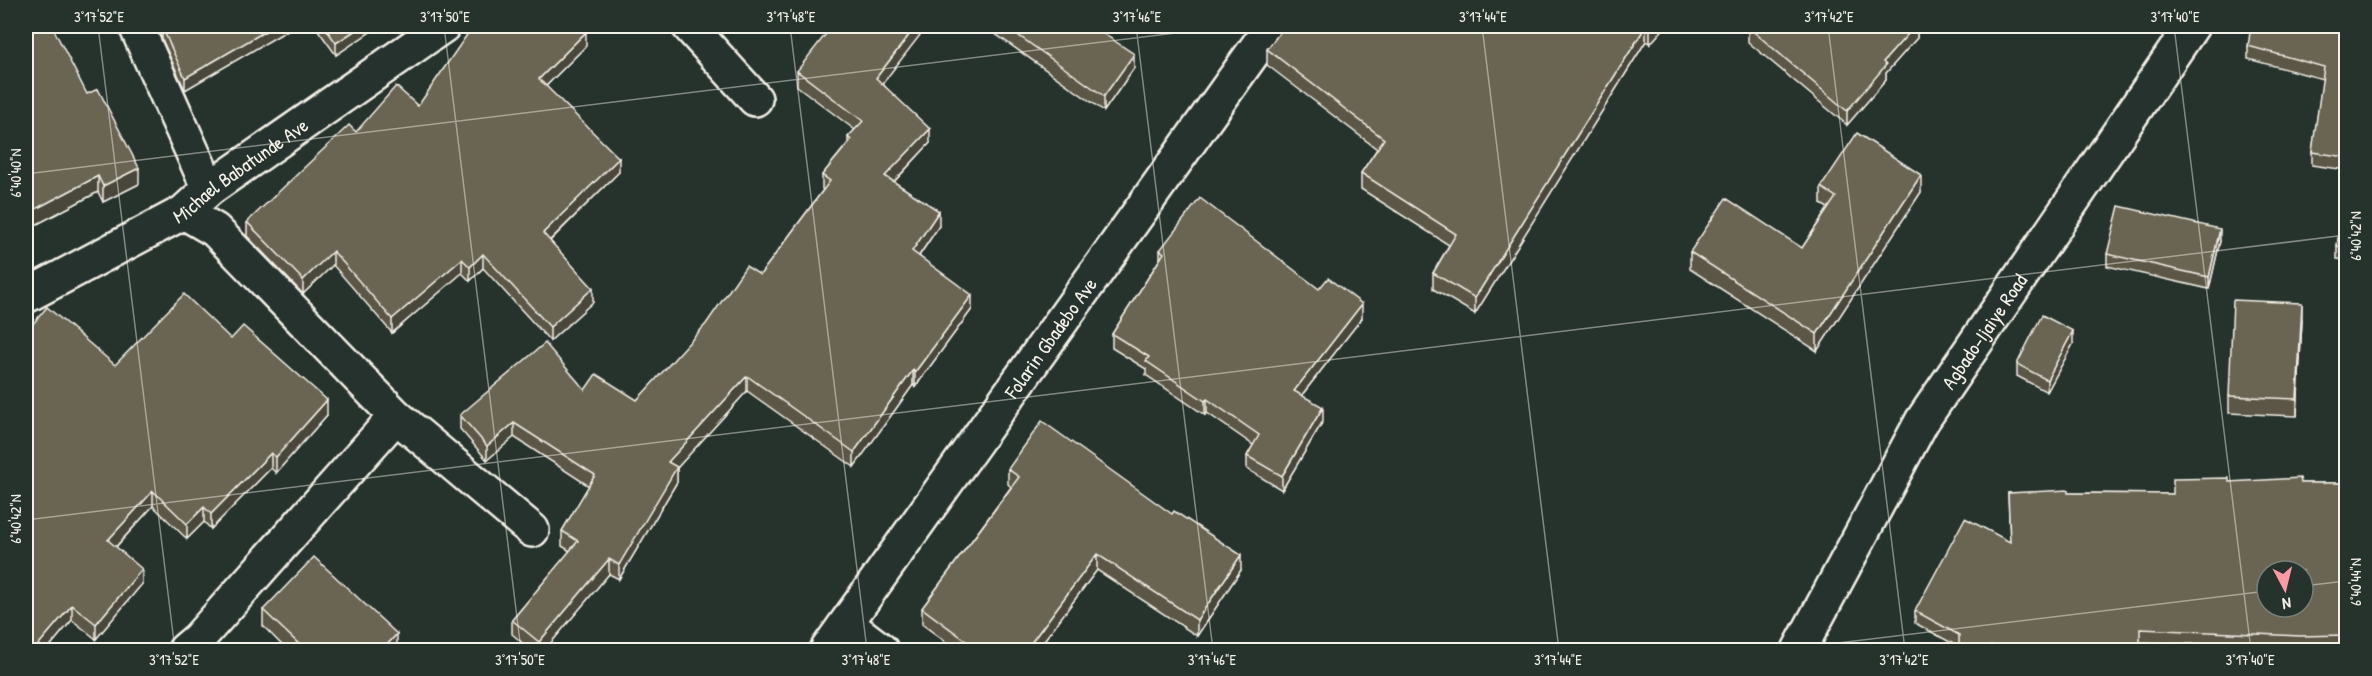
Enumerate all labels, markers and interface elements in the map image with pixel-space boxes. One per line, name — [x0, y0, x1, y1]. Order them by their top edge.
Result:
text: 3°17'52"E — [74, 6, 124, 27]
text: 3°17'50"E — [420, 6, 470, 27]
text: 3°17'48"E — [767, 6, 816, 27]
text: 3°17'46"E — [1113, 6, 1162, 27]
text: 3°17'44"E — [1459, 6, 1507, 27]
text: 3°17'42"E — [1804, 6, 1854, 27]
text: 3°17'40"E — [2150, 6, 2200, 27]
street label: Michael Babatunde Ave — [168, 111, 313, 229]
text: 6°40'40"N — [5, 148, 26, 198]
text: 6°40'42"N — [2345, 211, 2366, 261]
street label: Agbado-Ijaiye Road — [1934, 268, 2033, 394]
street label: Folarin Gbadebo Ave — [997, 271, 1102, 404]
text: 6°40'42"N — [5, 494, 26, 544]
text: 6°40'44"N — [2345, 558, 2366, 606]
north arrow — [2255, 559, 2315, 619]
text: N — [2281, 592, 2292, 615]
text: 3°17'52"E — [149, 649, 199, 670]
text: 3°17'50"E — [495, 649, 545, 670]
text: 3°17'48"E — [842, 649, 891, 670]
text: 3°17'46"E — [1188, 649, 1237, 670]
text: 3°17'44"E — [1534, 649, 1582, 670]
text: 3°17'42"E — [1879, 649, 1929, 670]
text: 3°17'40"E — [2225, 649, 2275, 670]

